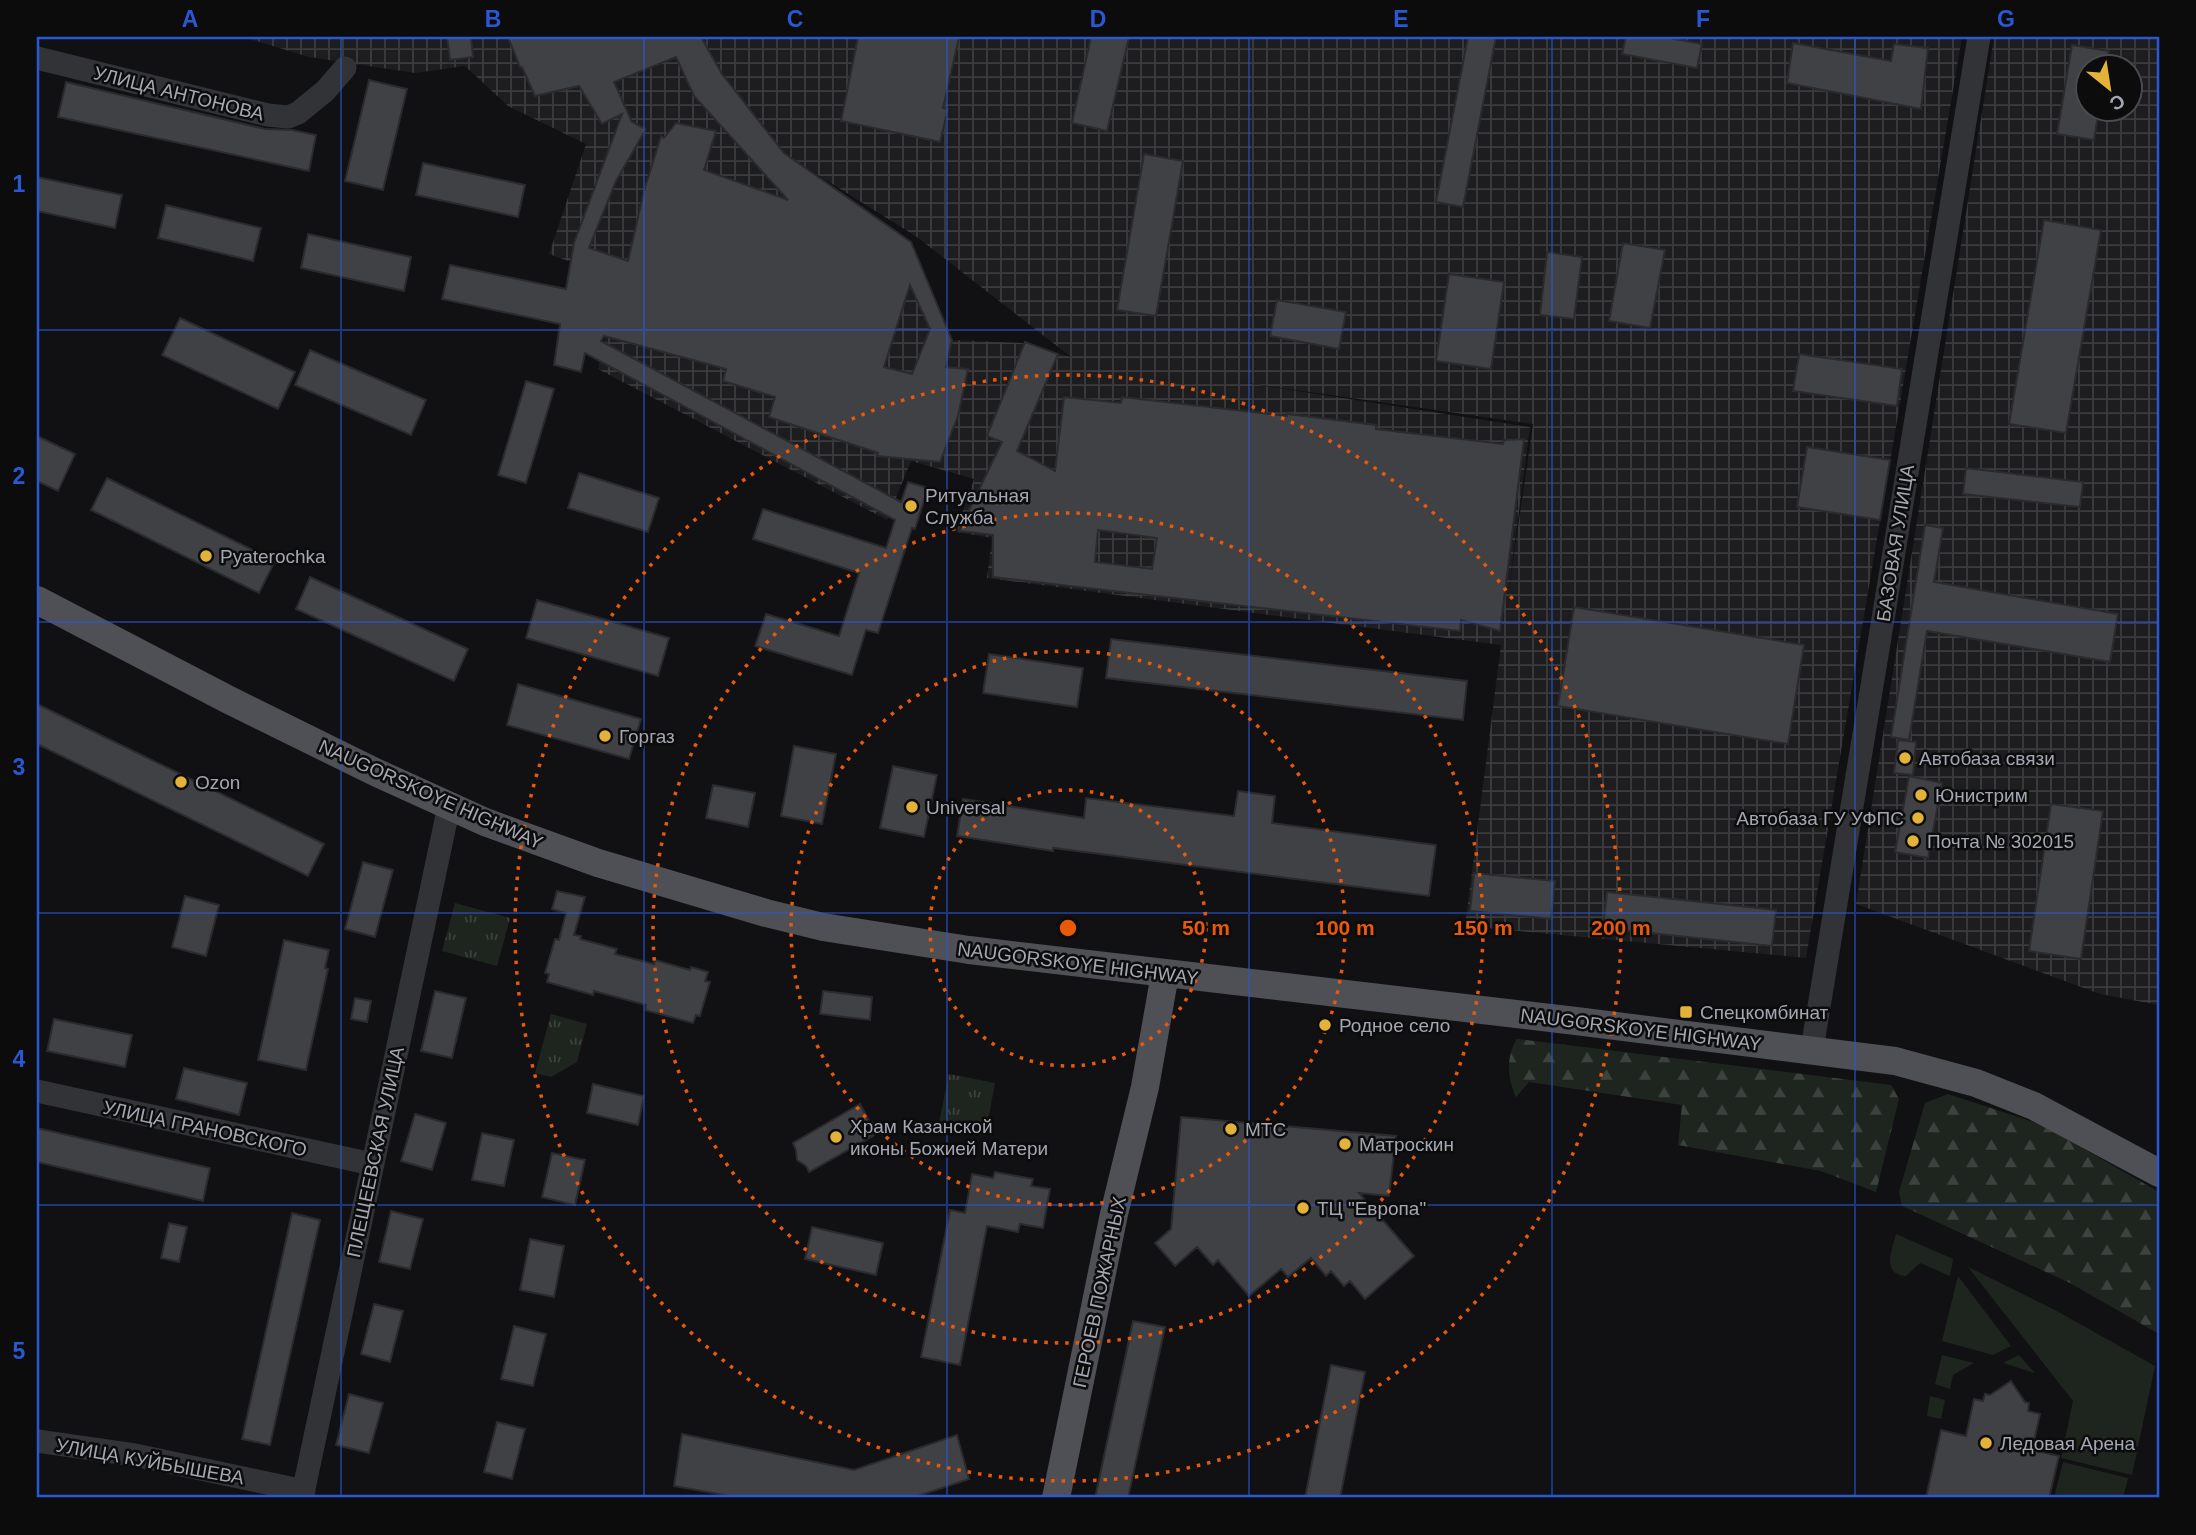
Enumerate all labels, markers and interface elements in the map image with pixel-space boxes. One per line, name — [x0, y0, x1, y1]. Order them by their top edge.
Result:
text: A — [182, 6, 198, 32]
text: B — [485, 6, 501, 32]
text: C — [787, 6, 803, 32]
text: D — [1090, 6, 1106, 32]
text: E — [1393, 6, 1409, 32]
text: F — [1696, 6, 1710, 32]
text: G — [1997, 6, 2015, 32]
north arrow — [2074, 52, 2144, 122]
street label: УЛИЦА АНТОНОВА — [92, 62, 266, 125]
text: С — [2106, 90, 2128, 115]
text: 1 — [13, 171, 26, 197]
text: 2 — [13, 463, 25, 489]
street label: БАЗОВАЯ УЛИЦА — [1873, 463, 1918, 623]
place label: Ритуальная Служба — [925, 485, 1029, 528]
marker: Ритуальная Служба — [903, 498, 919, 514]
place label: Pyaterochka — [220, 546, 326, 567]
marker: Pyaterochka — [198, 548, 214, 564]
place label: Горгаз — [619, 726, 675, 747]
marker: Горгаз — [597, 728, 613, 744]
street label: NAUGORSKOYE HIGHWAY — [316, 735, 546, 854]
place label: Автобаза связи — [1919, 748, 2055, 769]
marker: Автобаза связи — [1897, 750, 1913, 766]
text: 3 — [13, 754, 25, 780]
place label: Ozon — [195, 772, 240, 793]
marker: Ozon — [173, 774, 189, 790]
place label: Юнистрим — [1935, 785, 2028, 806]
marker: Юнистрим — [1913, 787, 1929, 803]
place label: Universal — [926, 797, 1005, 818]
marker: Universal — [904, 799, 920, 815]
place label: Автобаза ГУ УФПС — [1736, 808, 1904, 829]
marker: Автобаза ГУ УФПС — [1910, 810, 1926, 826]
place label: Почта № 302015 — [1927, 831, 2074, 852]
marker: Почта № 302015 — [1905, 833, 1921, 849]
centre of rings — [1056, 916, 1080, 940]
text: 50 m — [1182, 916, 1230, 939]
text: 100 m — [1315, 916, 1375, 939]
text: 150 m — [1453, 916, 1513, 939]
text: 200 m — [1591, 916, 1651, 939]
street label: NAUGORSKOYE HIGHWAY — [956, 938, 1200, 989]
place label: Спецкомбинат — [1700, 1002, 1829, 1023]
street label: NAUGORSKOYE HIGHWAY — [1519, 1004, 1763, 1055]
marker: Спецкомбинат — [1678, 1004, 1694, 1020]
place label: Родное село — [1339, 1015, 1450, 1036]
marker: Родное село — [1317, 1017, 1333, 1033]
street label: ПЛЕЩЕЕВСКАЯ УЛИЦА — [343, 1045, 408, 1259]
text: 4 — [13, 1046, 26, 1072]
street label: УЛИЦА ГРАНОВСКОГО — [101, 1097, 309, 1160]
place label: Храм Казанской иконы Божией Матери — [850, 1116, 1048, 1159]
place label: МТС — [1245, 1119, 1286, 1140]
marker: МТС — [1223, 1121, 1239, 1137]
marker: Храм Казанской иконы Божией Матери — [828, 1129, 844, 1145]
place label: Матроскин — [1359, 1134, 1454, 1155]
marker: Матроскин — [1337, 1136, 1353, 1152]
street label: ГЕРОЕВ ПОЖАРНЫХ — [1069, 1194, 1130, 1390]
place label: ТЦ "Европа" — [1317, 1198, 1426, 1219]
marker: ТЦ "Европа" — [1295, 1200, 1311, 1216]
text: 5 — [13, 1338, 26, 1364]
place label: Ледовая Арена — [2000, 1433, 2136, 1454]
street label: УЛИЦА КУЙБЫШЕВА — [54, 1435, 246, 1488]
marker: Ледовая Арена — [1978, 1435, 1994, 1451]

